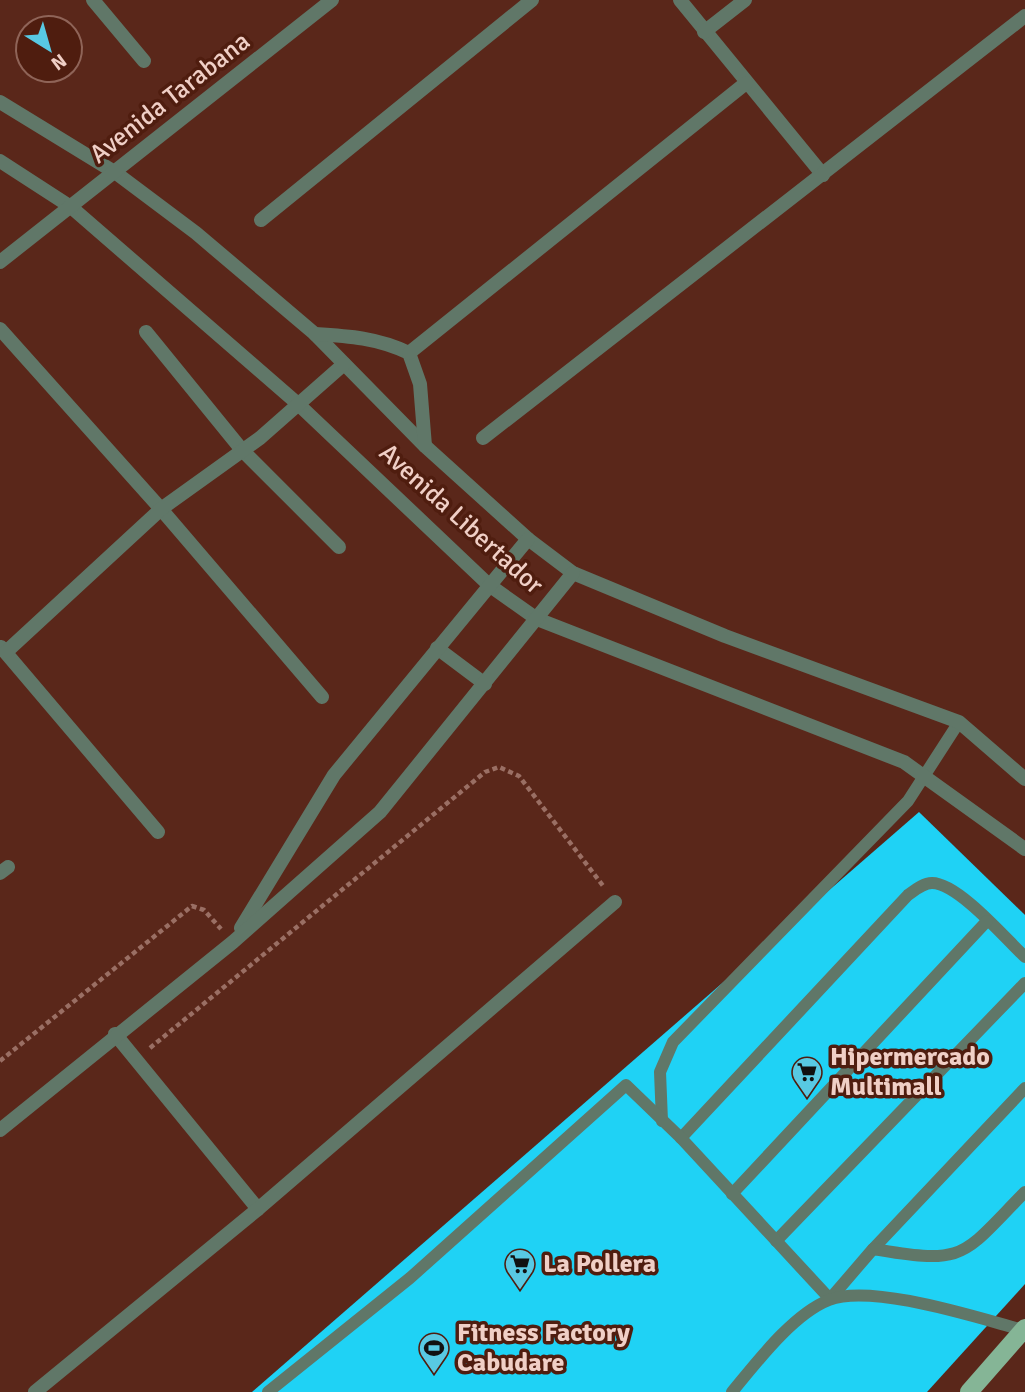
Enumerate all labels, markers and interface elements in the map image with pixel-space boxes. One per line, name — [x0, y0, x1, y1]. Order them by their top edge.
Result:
north arrow — [14, 14, 84, 84]
street label: Avenida Tarabana — [83, 25, 257, 171]
text: N — [46, 48, 71, 75]
street label: Avenida Libertador — [372, 437, 550, 601]
place label: Hipermercado Multimall — [830, 1041, 990, 1103]
supermarket icon: Hipermercado Multimall — [790, 1055, 824, 1099]
supermarket icon: La Pollera — [503, 1247, 537, 1291]
place label: La Pollera — [543, 1248, 656, 1280]
place label: Fitness Factory Cabudare — [457, 1317, 630, 1379]
sports icon: Fitness Factory Cabudare — [417, 1331, 451, 1375]

